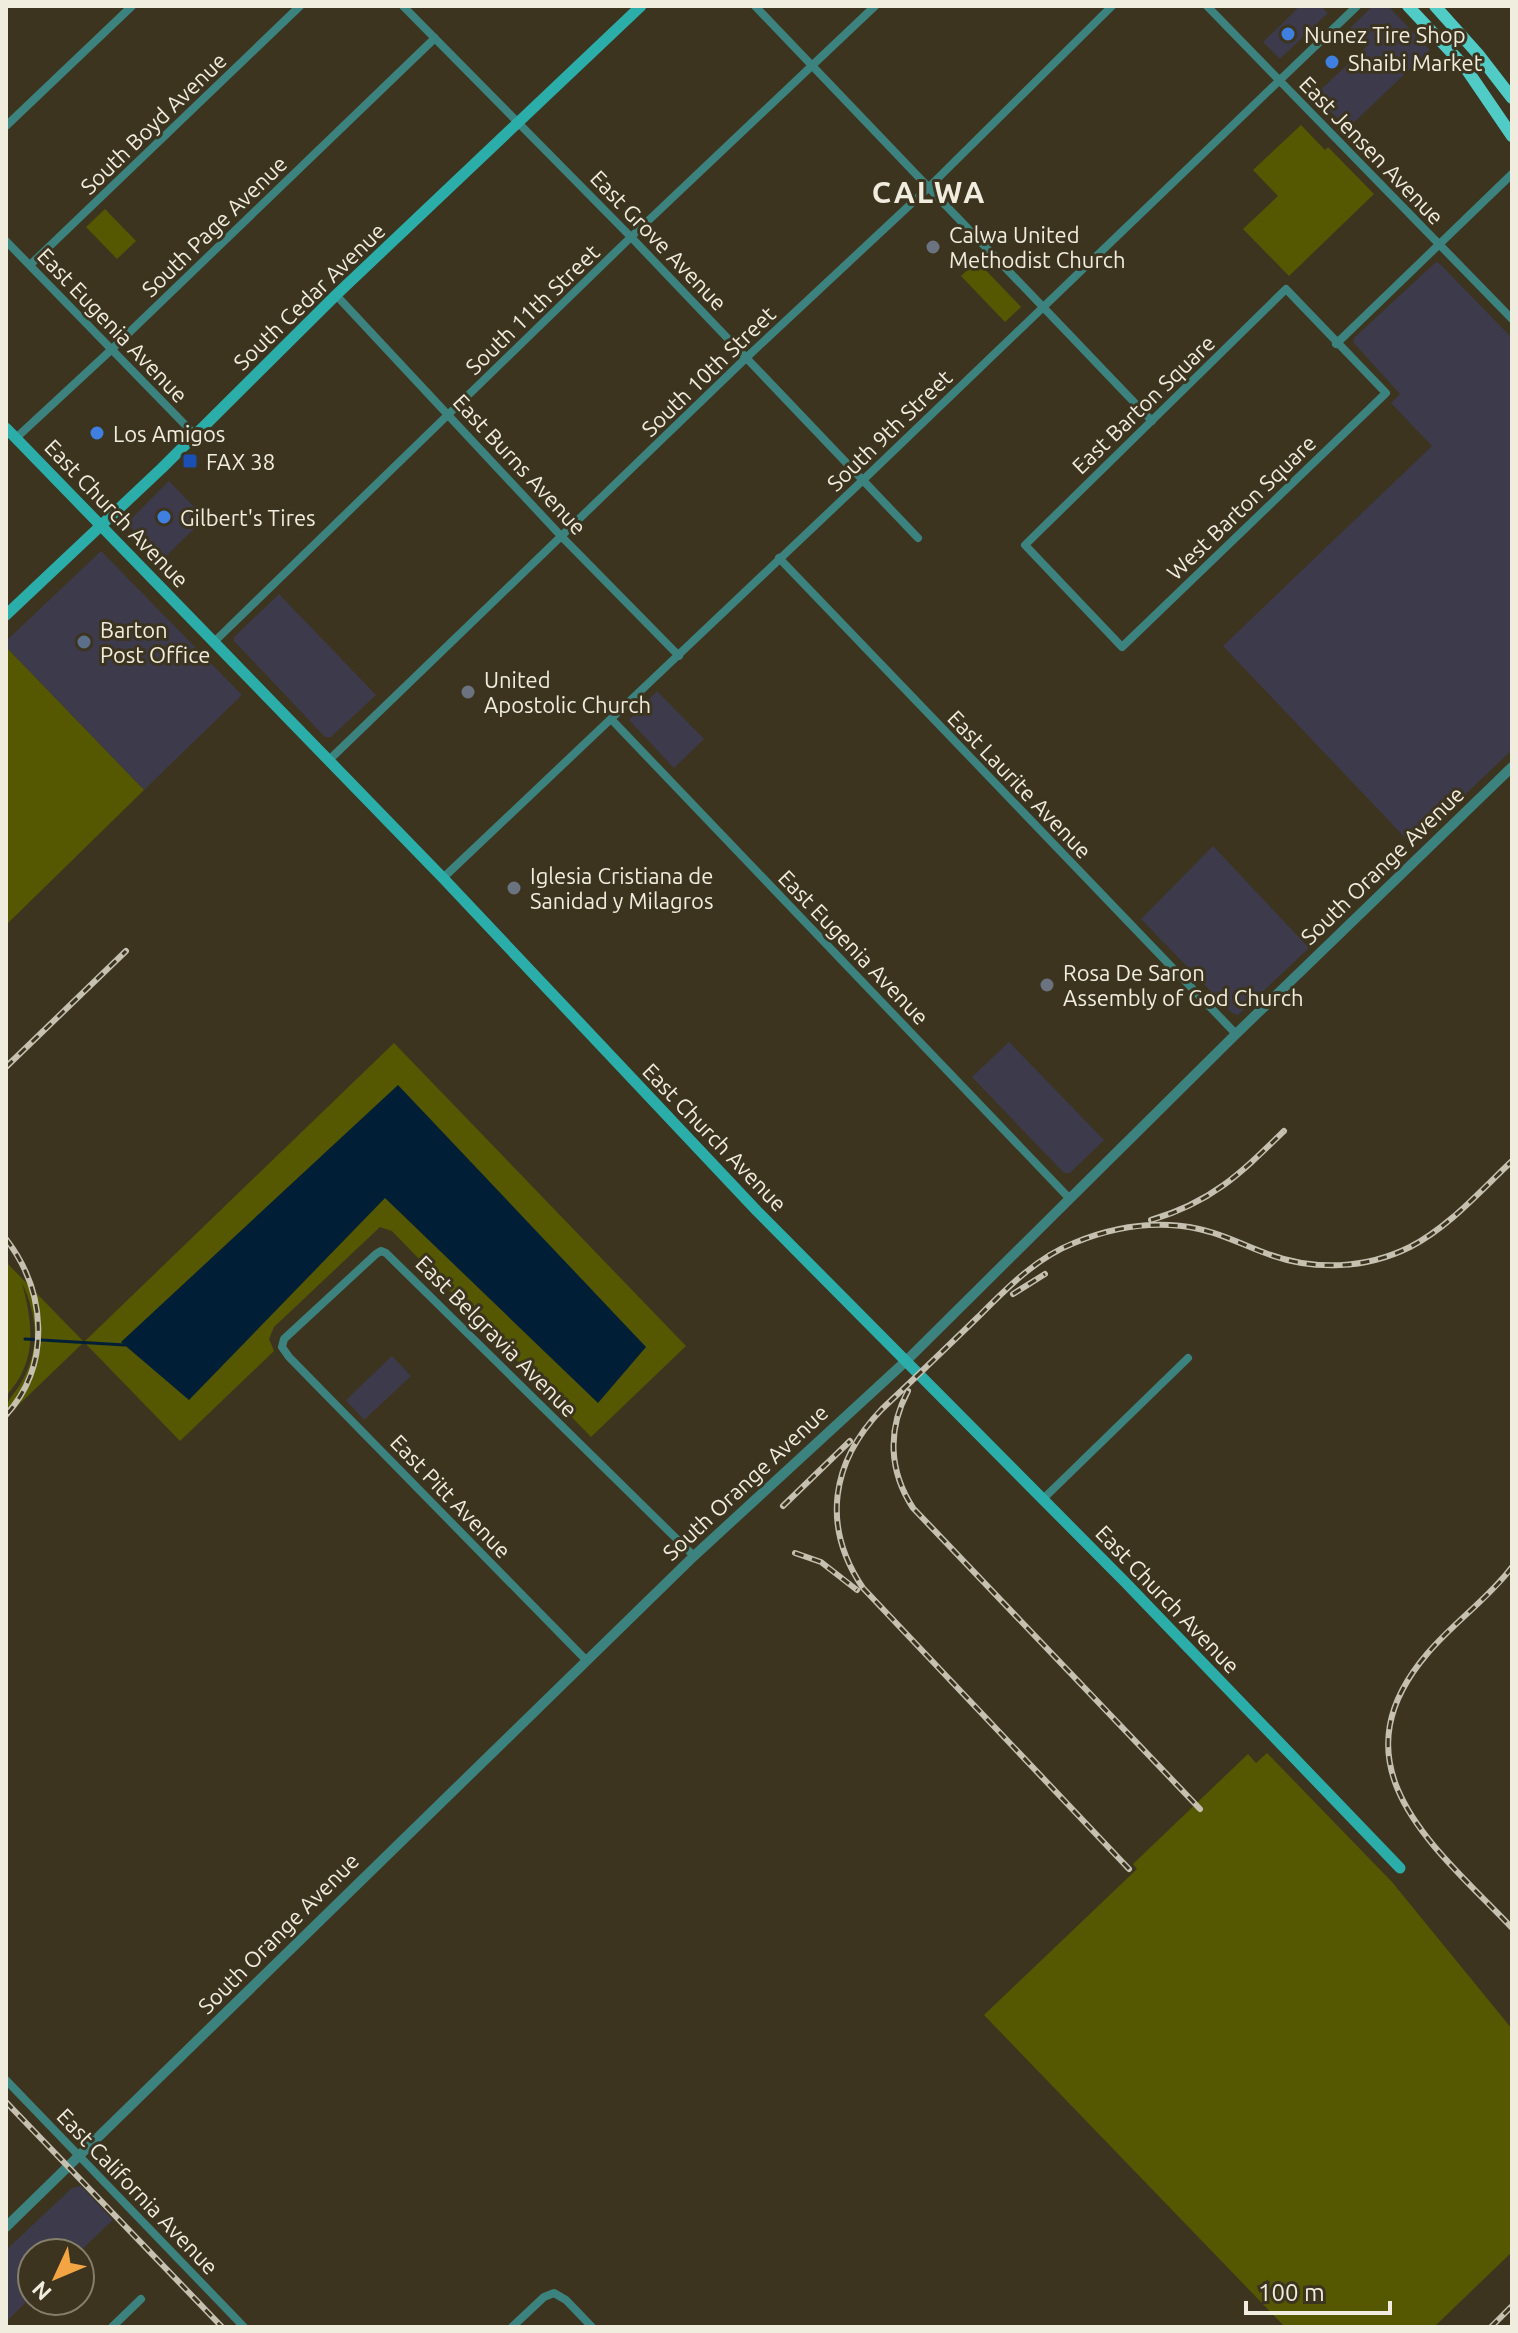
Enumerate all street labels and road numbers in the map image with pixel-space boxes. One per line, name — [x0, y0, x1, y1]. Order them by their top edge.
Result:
street label: South Boyd Avenue — [75, 47, 231, 199]
street label: East Jensen Avenue — [1295, 71, 1449, 229]
street label: South Page Avenue — [136, 151, 292, 301]
street label: East Grove Avenue — [586, 165, 732, 315]
street label: South Cedar Avenue — [228, 217, 390, 375]
street label: South 11th Street — [460, 239, 604, 379]
street label: East Eugenia Avenue — [33, 243, 193, 407]
street label: South 10th Street — [636, 301, 780, 441]
street label: East Barton Square — [1067, 330, 1219, 478]
street label: South 9th Street — [822, 364, 957, 496]
street label: East Burns Avenue — [448, 389, 592, 539]
street label: West Barton Square — [1162, 430, 1320, 584]
street label: East Church Avenue — [40, 434, 194, 592]
street label: East Laurite Avenue — [943, 705, 1097, 863]
street label: South Orange Avenue — [1295, 781, 1469, 949]
street label: East Eugenia Avenue — [774, 865, 934, 1029]
street label: East Church Avenue — [638, 1058, 792, 1216]
street label: East Belgravia Avenue — [411, 1250, 583, 1422]
street label: South Orange Avenue — [657, 1399, 833, 1565]
street label: East Pitt Avenue — [386, 1429, 516, 1563]
street label: East Church Avenue — [1091, 1520, 1245, 1678]
street label: South Orange Avenue — [193, 1848, 363, 2018]
street label: East California Avenue — [52, 2103, 224, 2279]

